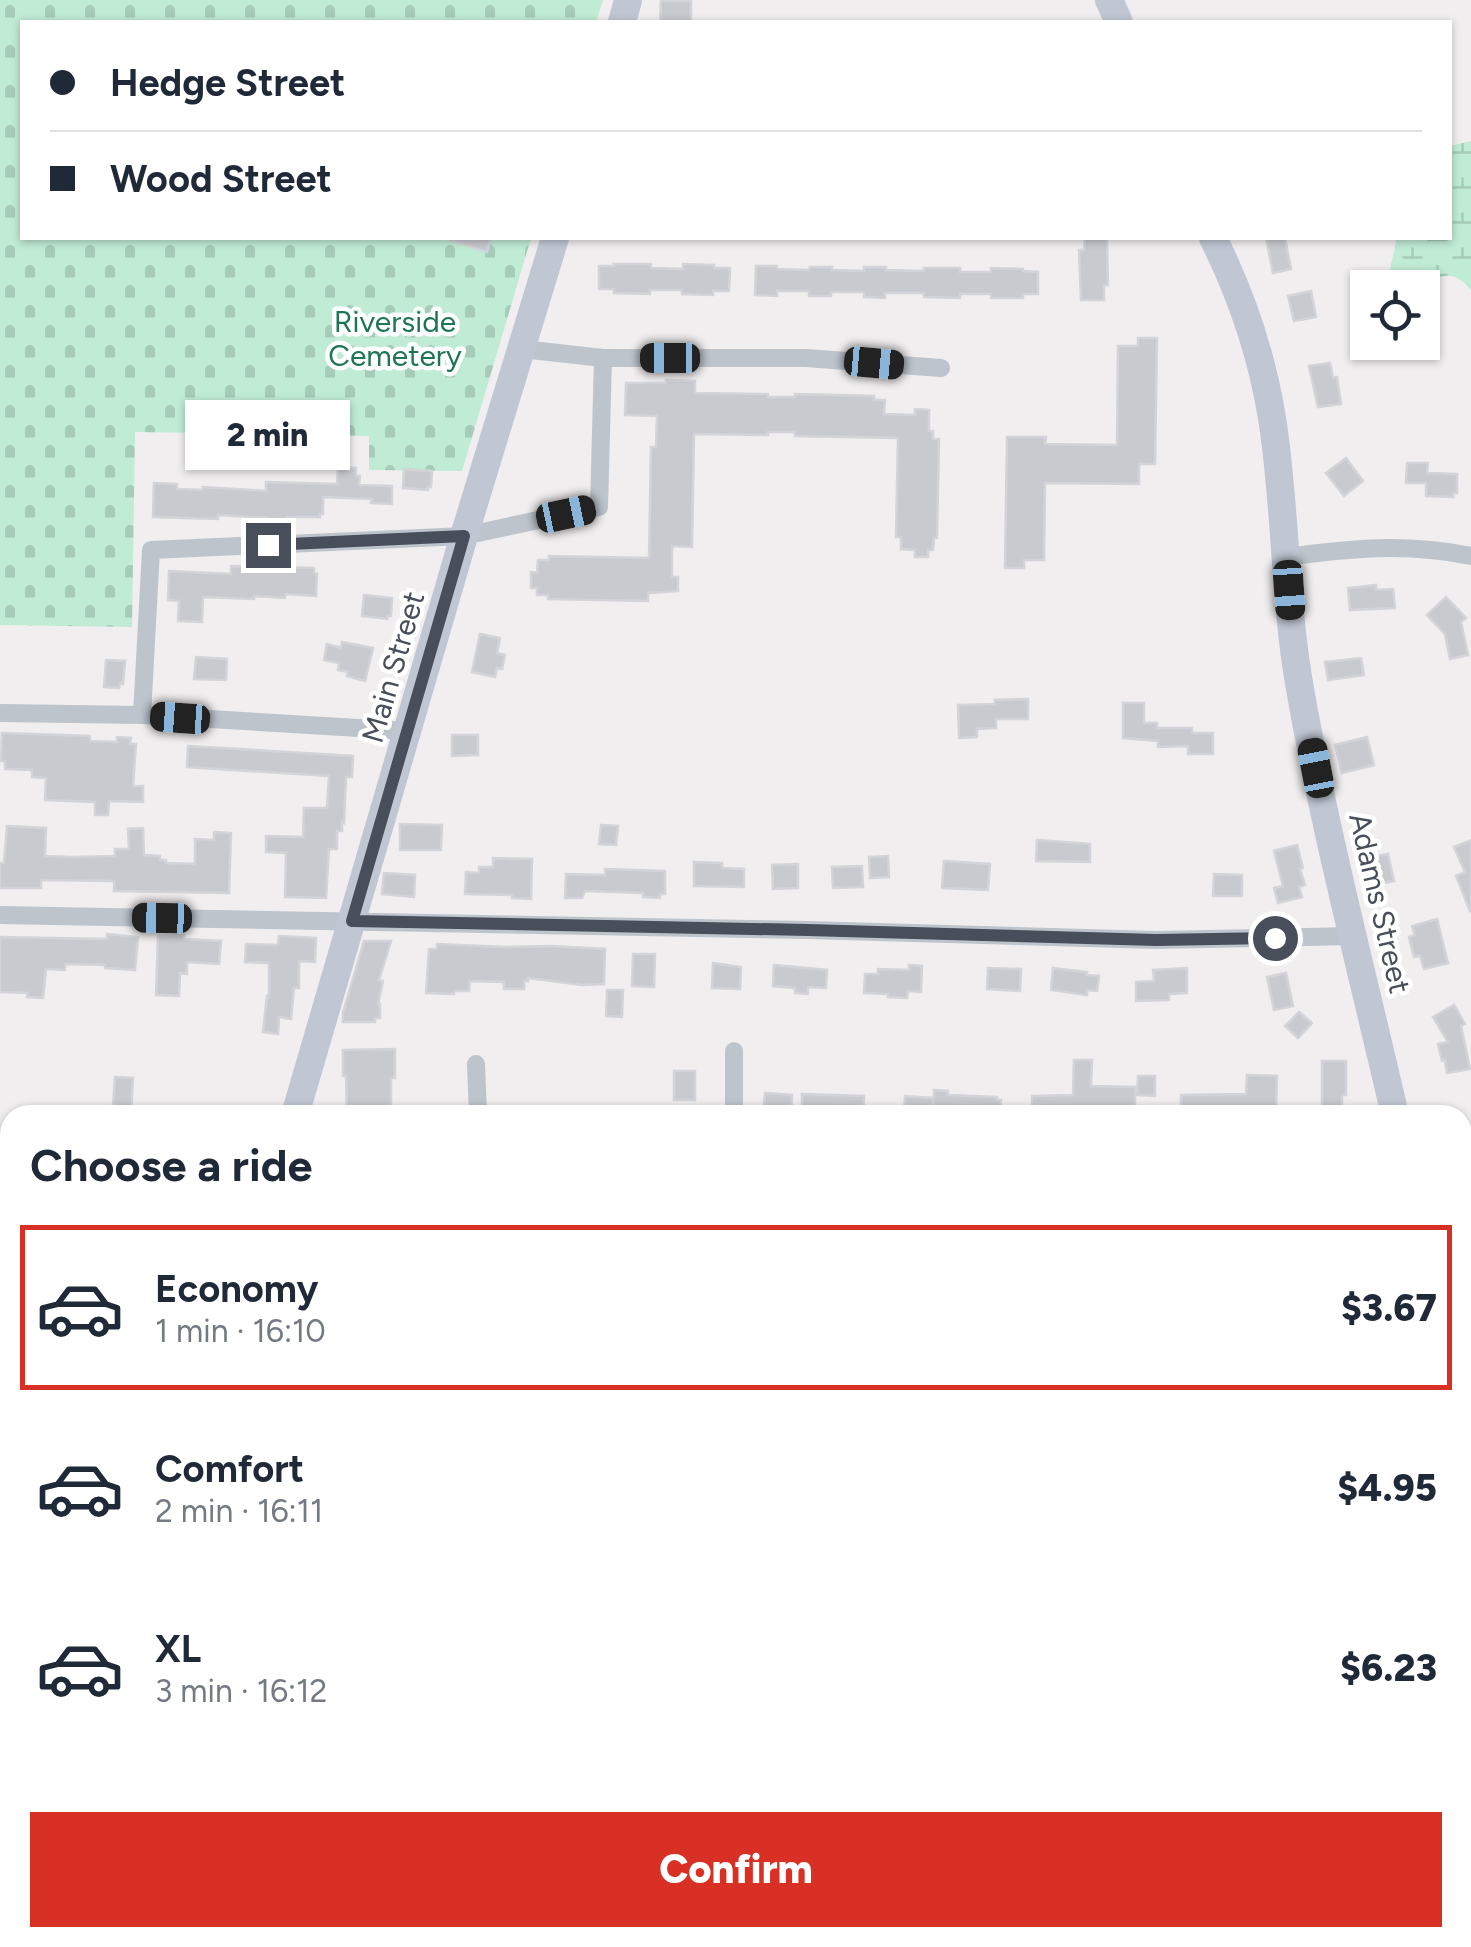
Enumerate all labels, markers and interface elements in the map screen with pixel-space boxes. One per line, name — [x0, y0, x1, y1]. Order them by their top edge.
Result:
text: Hedge Street — [110, 60, 345, 106]
text: Wood Street — [110, 156, 332, 202]
map controls — [1350, 270, 1440, 360]
button: locate — [1350, 270, 1440, 360]
park label: Riverside Cemetery — [328, 303, 462, 374]
car — [640, 343, 700, 373]
car — [843, 345, 905, 381]
callout: 2 min — [186, 400, 350, 470]
text: 2 min — [227, 416, 308, 454]
car — [534, 493, 598, 535]
route end — [246, 523, 291, 568]
car — [1272, 559, 1306, 621]
street label: Main Street — [354, 587, 432, 747]
car — [149, 701, 211, 735]
car — [1296, 736, 1336, 800]
street label: Adams Street — [1341, 809, 1419, 997]
car — [132, 902, 192, 934]
route start — [1253, 916, 1298, 961]
text: Choose a ride — [30, 1138, 312, 1192]
icon: car — [35, 1263, 125, 1353]
text: Economy — [155, 1266, 318, 1312]
text: $3.67 — [1341, 1285, 1437, 1331]
text: 1 min · 16:10 — [155, 1312, 326, 1350]
icon: car — [35, 1443, 125, 1533]
text: Comfort — [155, 1446, 304, 1492]
text: $4.95 — [1337, 1465, 1437, 1511]
text: 2 min · 16:11 — [155, 1492, 323, 1530]
icon: car — [35, 1623, 125, 1713]
text: XL — [155, 1626, 201, 1672]
text: $6.23 — [1340, 1645, 1437, 1691]
text: 3 min · 16:12 — [155, 1672, 327, 1710]
button: Confirm — [30, 1812, 1442, 1927]

